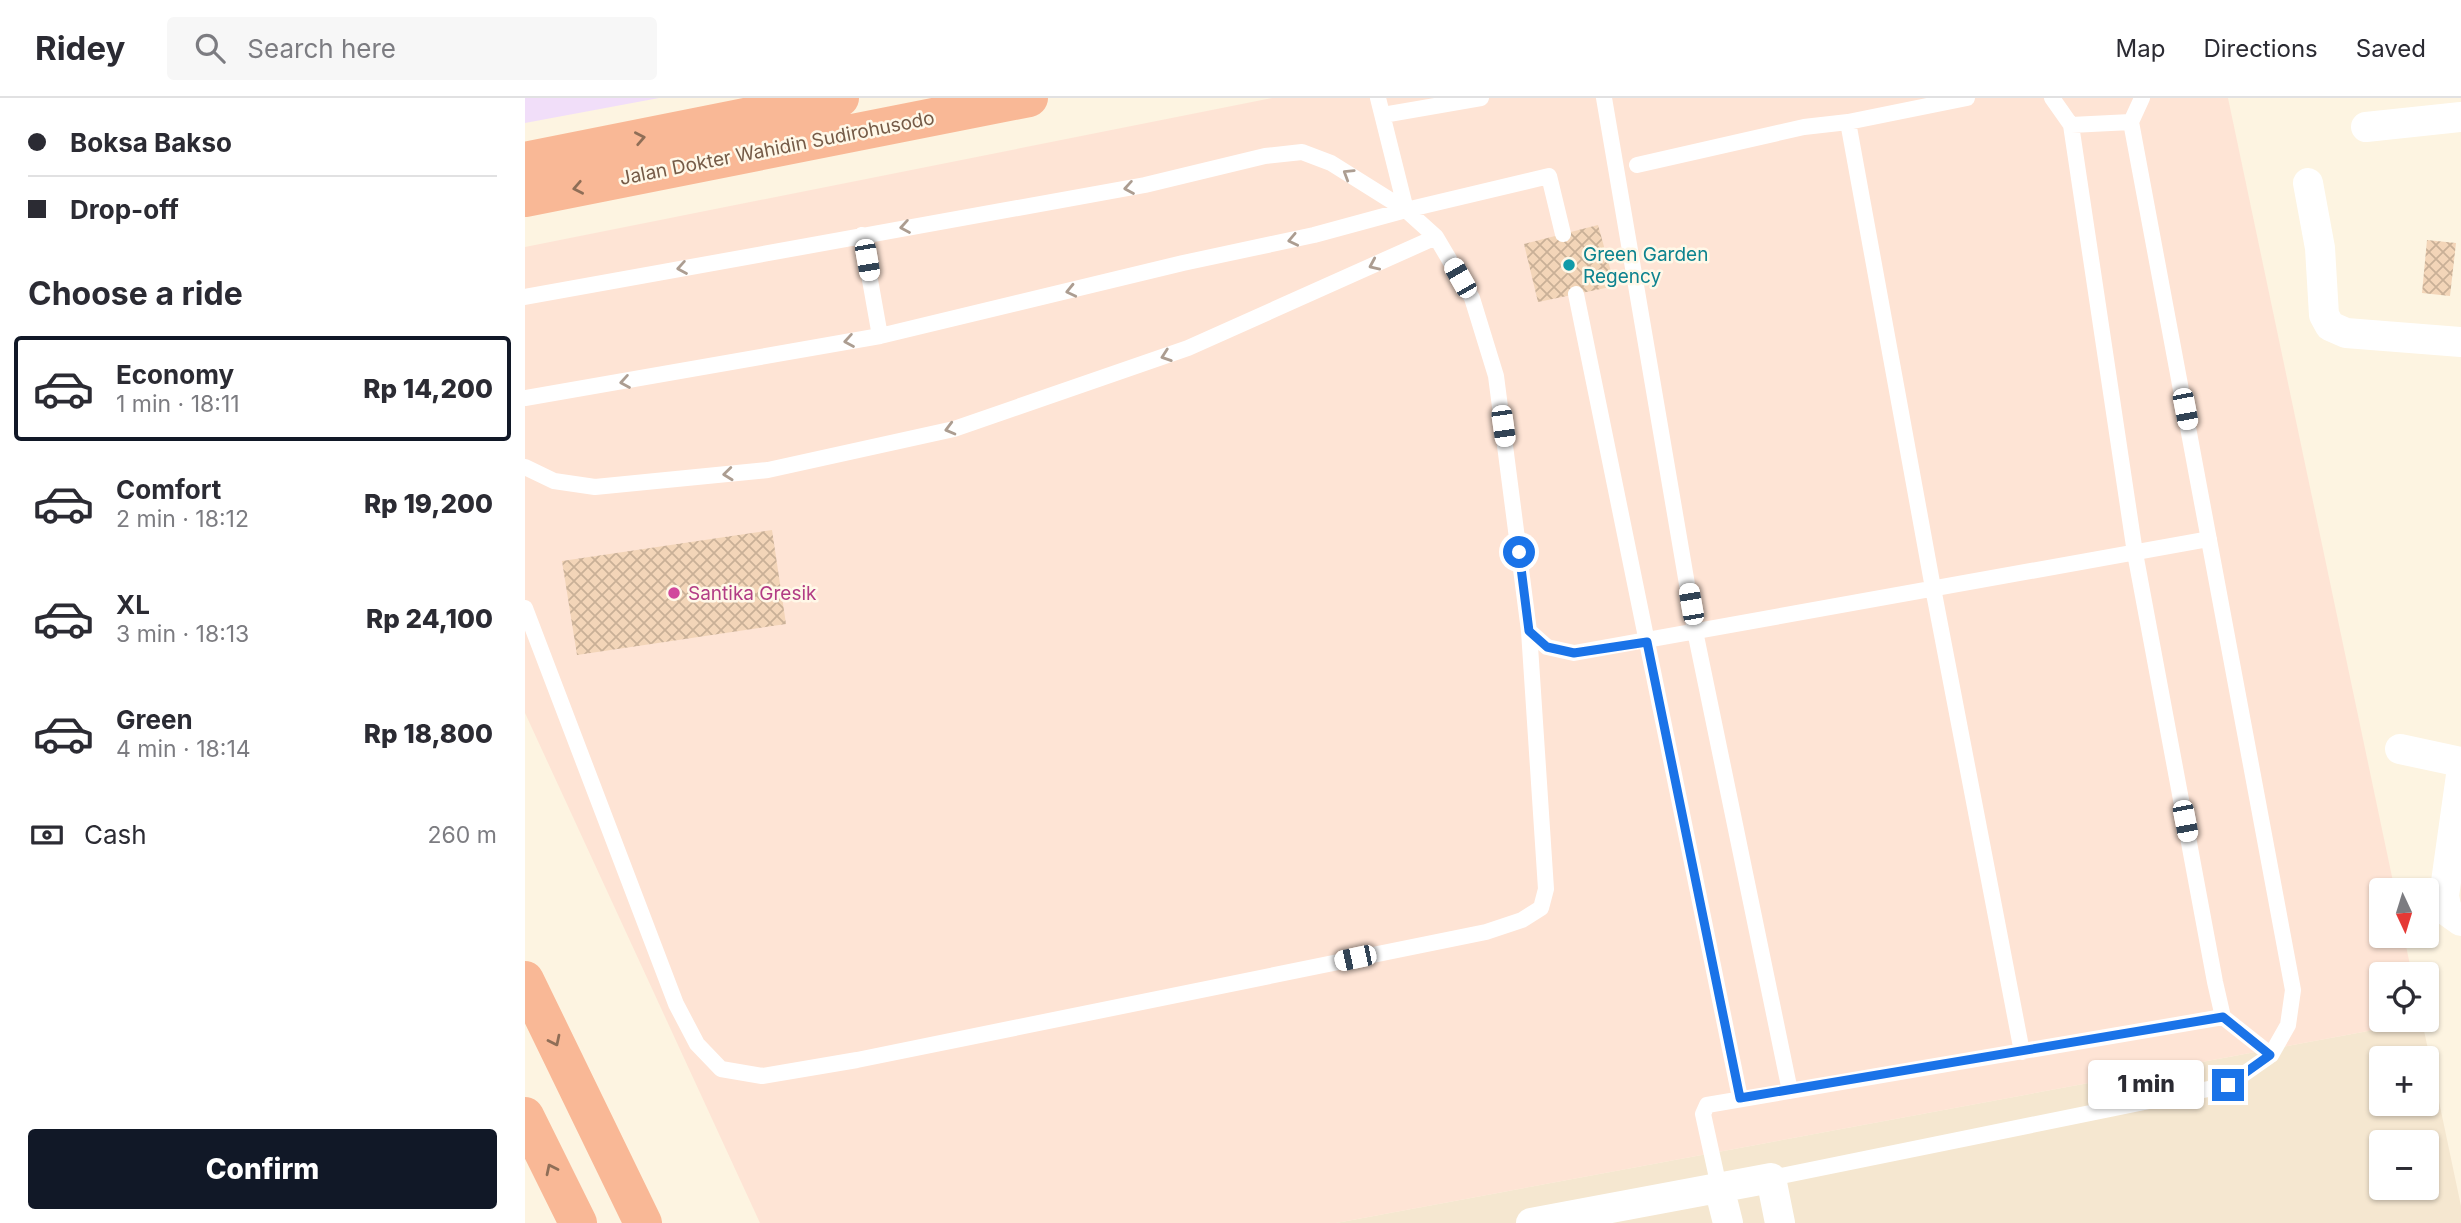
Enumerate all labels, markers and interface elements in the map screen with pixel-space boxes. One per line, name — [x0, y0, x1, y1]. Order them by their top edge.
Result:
search box — [167, 17, 657, 80]
text: Ridey — [35, 28, 125, 68]
icon: search — [191, 29, 229, 67]
text: Search here — [247, 33, 396, 64]
text: Map — [2116, 34, 2165, 63]
text: Directions — [2203, 34, 2318, 63]
text: Saved — [2356, 34, 2426, 63]
street label: Jalan Dokter Wahidin Sudirohusodo — [618, 106, 936, 190]
text: Boksa Bakso — [70, 127, 232, 158]
one-way arrow — [634, 131, 646, 146]
one-way arrow — [1343, 169, 1356, 182]
one-way arrow — [572, 179, 584, 194]
one-way arrow — [1123, 179, 1135, 194]
text: Drop-off — [70, 194, 179, 225]
one-way arrow — [899, 219, 911, 234]
one-way arrow — [1287, 231, 1299, 246]
car — [854, 237, 881, 283]
place label: Green Garden Regency — [1583, 243, 1708, 288]
car — [1441, 255, 1480, 301]
one-way arrow — [1369, 257, 1381, 271]
marker: Green Garden Regency — [1561, 257, 1577, 273]
one-way arrow — [676, 260, 687, 275]
text: Choose a ride — [28, 274, 243, 313]
one-way arrow — [1065, 283, 1077, 297]
one-way arrow — [843, 333, 855, 348]
one-way arrow — [1160, 348, 1172, 362]
icon: car — [32, 357, 95, 420]
text: Economy — [116, 359, 234, 390]
text: Rp 14,200 — [363, 373, 493, 404]
one-way arrow — [619, 373, 631, 388]
car — [2171, 386, 2200, 432]
text: 1 min · 18:11 — [116, 390, 240, 418]
car — [1490, 404, 1517, 448]
one-way arrow — [945, 421, 957, 435]
one-way arrow — [722, 466, 733, 481]
icon: car — [32, 472, 95, 535]
text: Comfort — [116, 474, 221, 505]
text: Rp 19,200 — [364, 488, 493, 519]
text: 2 min · 18:12 — [116, 505, 249, 533]
route start — [1503, 536, 1535, 568]
car — [1678, 581, 1705, 627]
place label: Santika Gresik — [688, 582, 817, 605]
marker: Santika Gresik — [666, 585, 682, 601]
icon: car — [32, 587, 95, 650]
text: XL — [116, 589, 150, 620]
text: Rp 24,100 — [366, 603, 493, 634]
text: 3 min · 18:13 — [116, 620, 249, 648]
icon: car — [32, 702, 95, 765]
text: Green — [116, 704, 193, 735]
text: Rp 18,800 — [364, 718, 493, 749]
text: 4 min · 18:14 — [116, 735, 251, 763]
car — [2171, 798, 2200, 844]
icon: cash — [28, 816, 66, 854]
text: Cash — [84, 819, 147, 850]
text: 260 m — [428, 821, 497, 849]
north arrow — [2369, 878, 2439, 948]
map controls — [2369, 878, 2439, 1200]
car — [1333, 943, 1378, 973]
button: locate — [2369, 962, 2439, 1032]
one-way arrow — [547, 1034, 561, 1046]
button: + — [2369, 1046, 2439, 1116]
callout: 1 min — [2088, 1060, 2203, 1110]
route end — [2212, 1069, 2244, 1101]
text: 1 min — [2117, 1070, 2175, 1098]
button: Confirm — [28, 1129, 497, 1209]
button: − — [2369, 1130, 2439, 1200]
one-way arrow — [546, 1164, 560, 1176]

